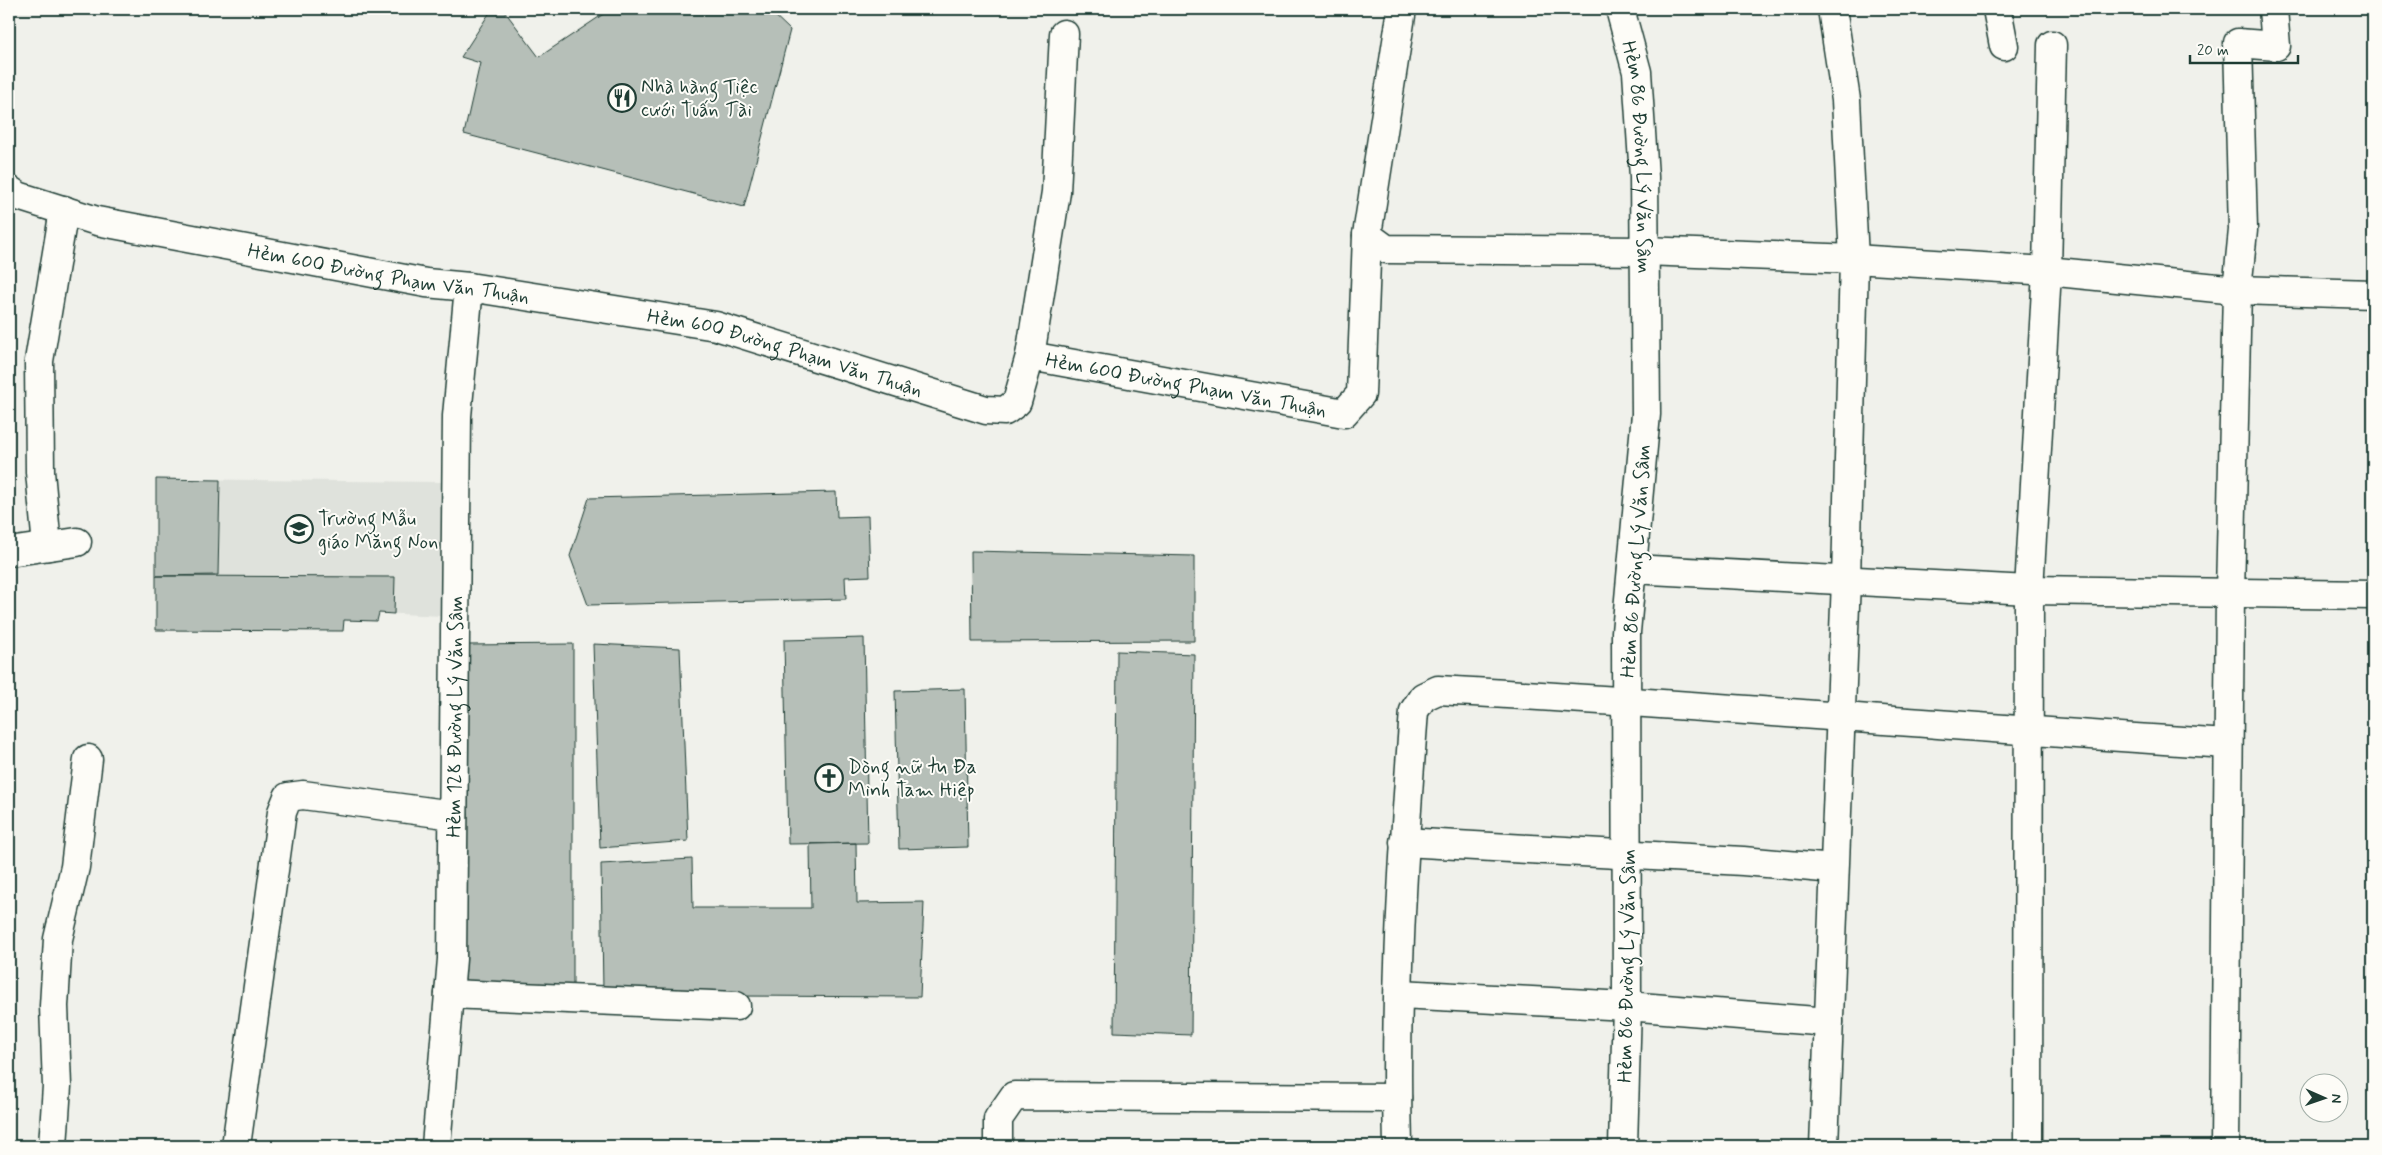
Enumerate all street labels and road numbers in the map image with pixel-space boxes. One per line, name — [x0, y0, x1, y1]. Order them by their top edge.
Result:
street label: Hẻm 86 Đường Lý Văn Sâm — [1614, 38, 1657, 274]
street label: Hẻm 600 Đường Phạm Văn Thuận — [245, 238, 531, 311]
street label: Hẻm 600 Đường Phạm Văn Thuận — [645, 303, 926, 404]
street label: Hẻm 600 Đường Phạm Văn Thuận — [1043, 347, 1329, 425]
street label: Hẻm 86 Đường Lý Văn Sâm — [1615, 443, 1660, 679]
street label: Hẻm 128 Đường Lý Văn Sâm — [441, 596, 471, 838]
street label: Hẻm 86 Đường Lý Văn Sâm — [1612, 849, 1645, 1083]

